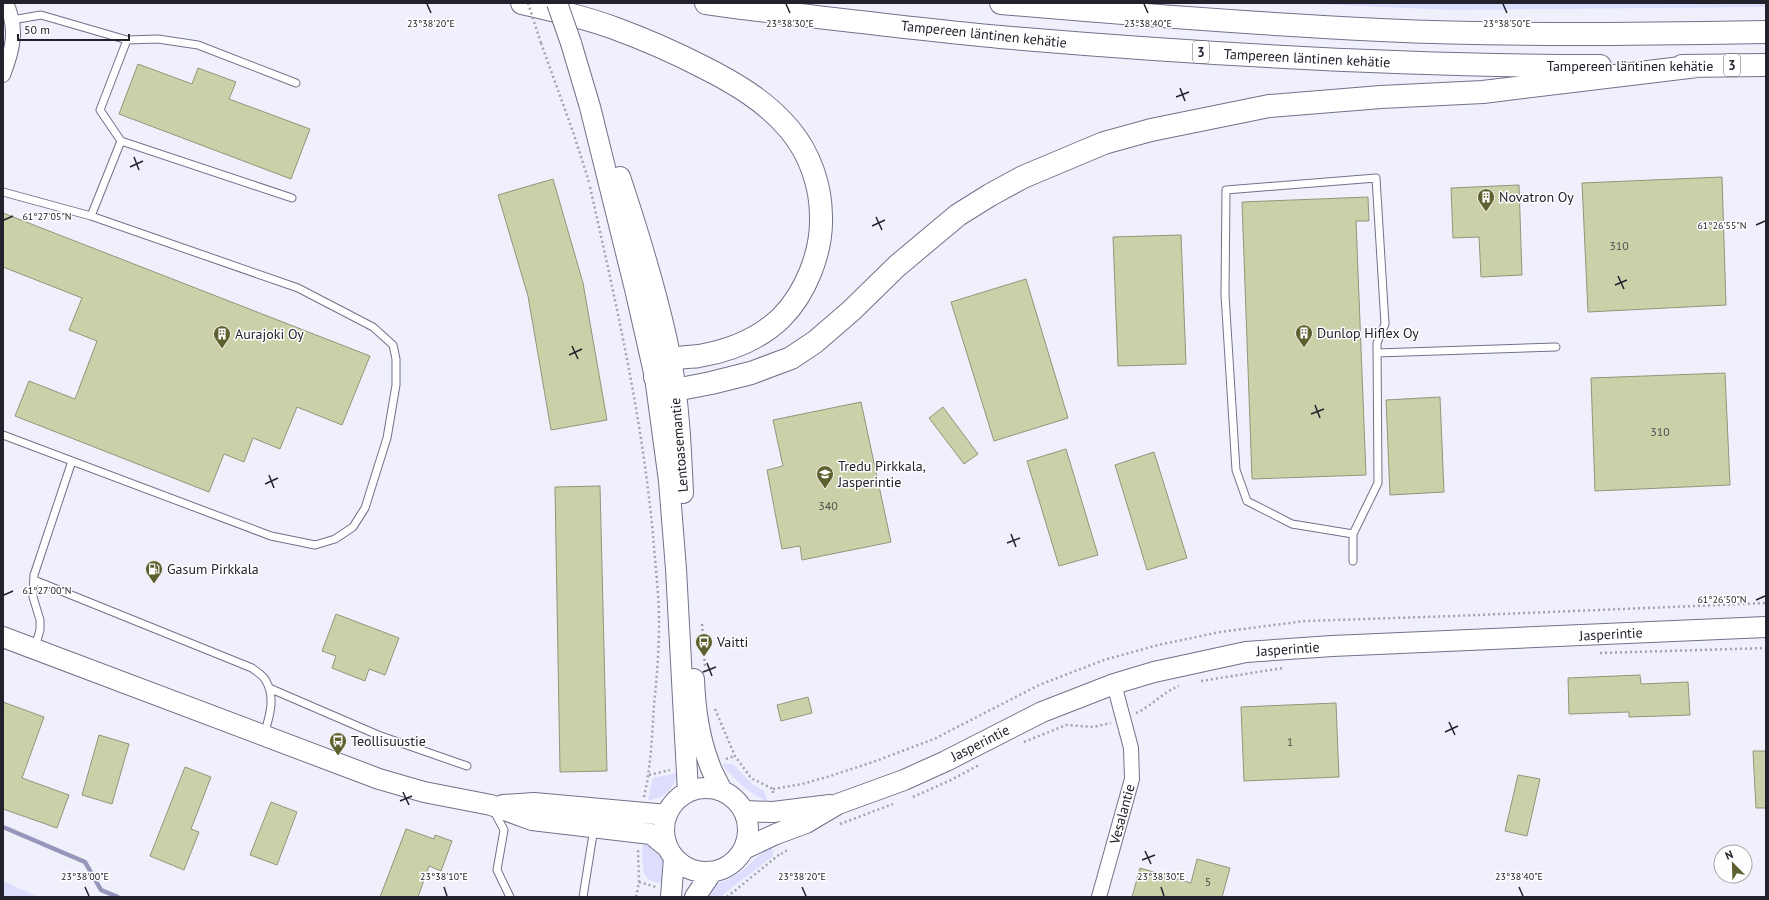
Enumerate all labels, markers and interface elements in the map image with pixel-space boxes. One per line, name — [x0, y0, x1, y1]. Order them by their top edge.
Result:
scale bar — [18, 16, 129, 42]
street label: Tampereen läntinen kehätie — [900, 16, 1068, 52]
text: 23°38'20"E — [407, 17, 455, 30]
text: 23°38'30"E — [766, 17, 814, 30]
text: 23°38'40"E — [1124, 17, 1172, 30]
text: 23°38'50"E — [1483, 17, 1531, 30]
text: 50 m — [24, 22, 50, 37]
road number: 3 — [1193, 41, 1209, 63]
street label: Tampereen läntinen kehätie — [1223, 45, 1391, 71]
road number: 3 — [1724, 54, 1740, 76]
street label: Tampereen läntinen kehätie — [1547, 57, 1713, 75]
building icon: Novatron Oy — [1476, 187, 1496, 212]
place label: Novatron Oy — [1499, 188, 1574, 206]
text: 61°27'05"N — [22, 210, 72, 223]
text: 61°26'55"N — [1697, 219, 1747, 232]
house number: 310 — [1609, 238, 1629, 253]
building icon: Dunlop Hiflex Oy — [1294, 323, 1314, 348]
building icon: Aurajoki Oy — [212, 324, 232, 349]
place label: Dunlop Hiflex Oy — [1317, 324, 1419, 342]
place label: Aurajoki Oy — [235, 325, 304, 343]
street label: Lentoasemantie — [666, 397, 692, 493]
house number: 310 — [1650, 424, 1670, 439]
place label: Tredu Pirkkala, Jasperintie — [837, 457, 926, 491]
school or university icon: Tredu Pirkkala, Jasperintie — [815, 464, 835, 489]
house number: 340 — [818, 498, 838, 513]
fuel station icon: Gasum Pirkkala — [144, 559, 164, 584]
place label: Gasum Pirkkala — [167, 560, 259, 578]
text: 61°27'00"N — [22, 584, 72, 597]
text: 61°26'50"N — [1697, 593, 1747, 606]
street label: Jasperintie — [1578, 623, 1643, 645]
bus stop icon: Vaitti — [694, 632, 714, 657]
place label: Vaitti — [716, 633, 748, 651]
street label: Jasperintie — [1255, 638, 1320, 660]
street label: Jasperintie — [947, 721, 1012, 766]
bus stop icon: Teollisuustie — [328, 731, 348, 756]
place label: Teollisuustie — [351, 732, 426, 750]
house number: 1 — [1287, 734, 1293, 749]
street label: Vesalantie — [1105, 782, 1139, 847]
north arrow — [1713, 844, 1753, 884]
text: N — [1723, 847, 1735, 863]
text: 23°38'00"E — [61, 870, 109, 883]
text: 23°38'10"E — [420, 870, 468, 883]
text: 23°38'20"E — [778, 870, 826, 883]
text: 23°38'30"E — [1137, 870, 1185, 883]
text: 23°38'40"E — [1495, 870, 1543, 883]
house number: 5 — [1205, 874, 1211, 889]

